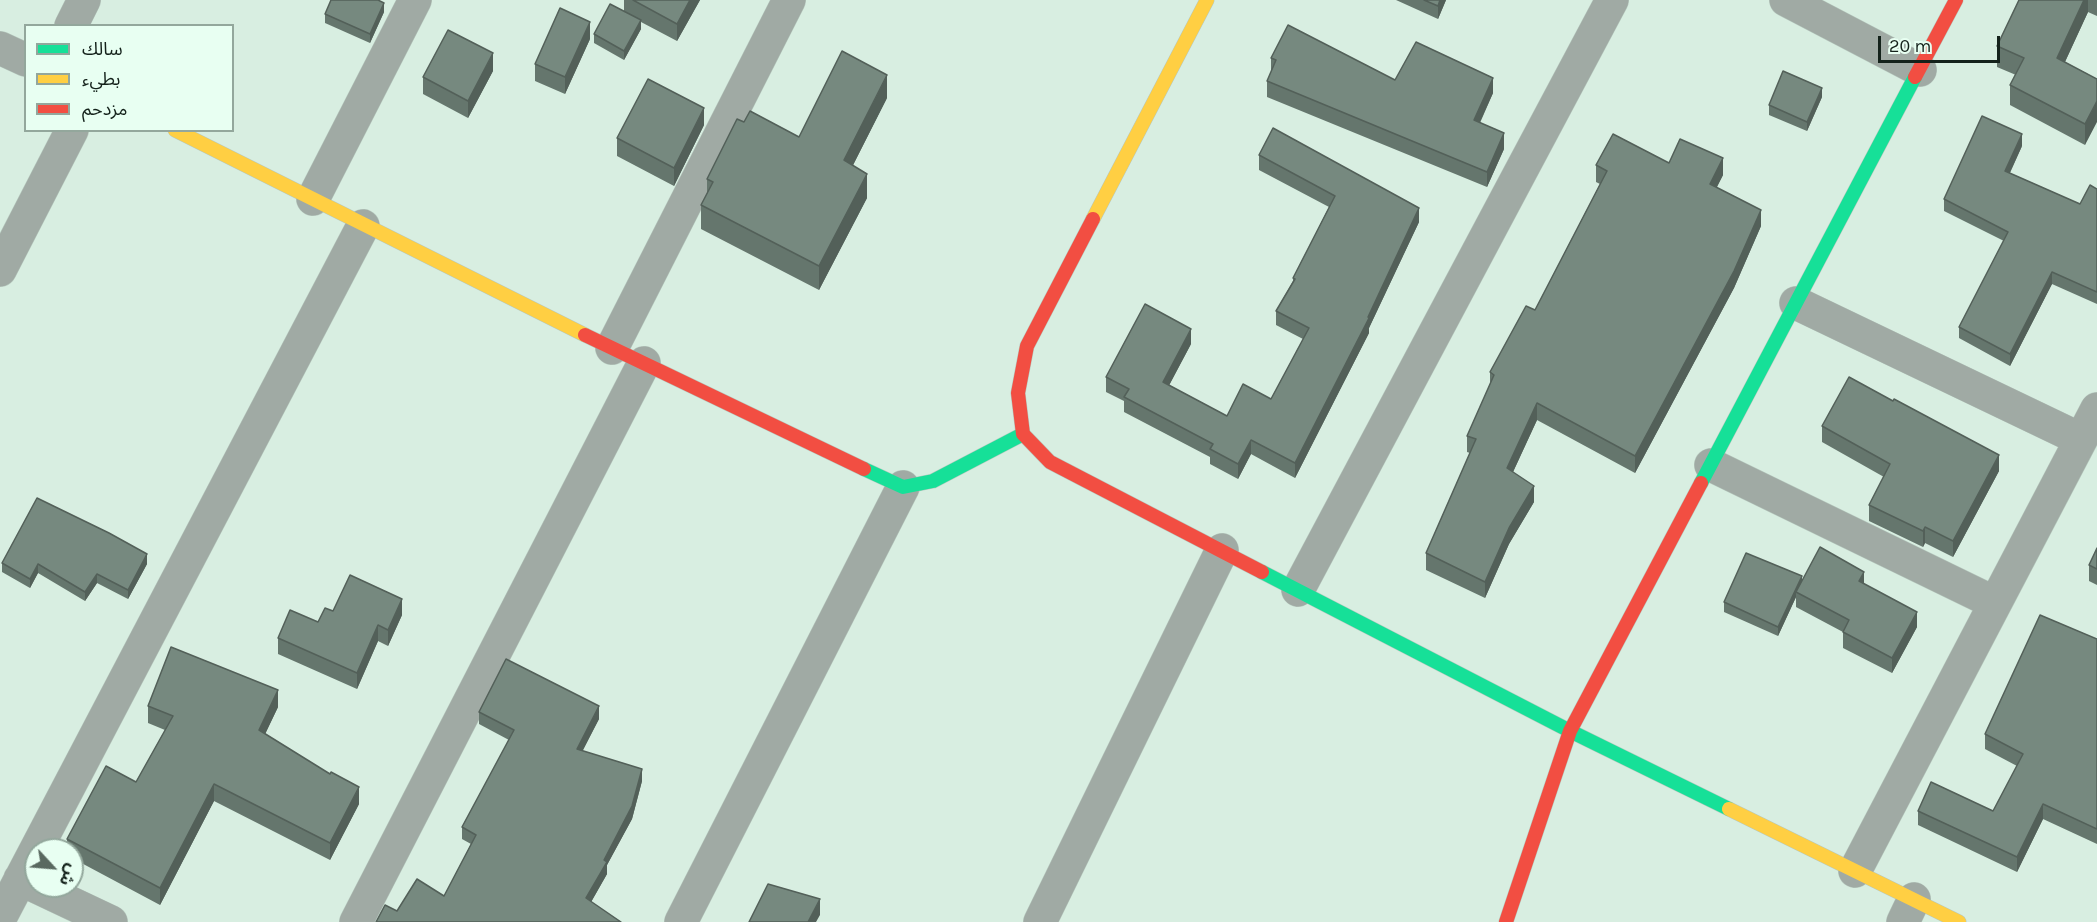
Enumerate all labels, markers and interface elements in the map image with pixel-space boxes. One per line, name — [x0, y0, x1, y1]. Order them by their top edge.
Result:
legend — [24, 24, 234, 132]
scale bar — [1881, 24, 2002, 62]
text: 20 m — [1889, 35, 1931, 57]
text: سالك — [82, 38, 123, 60]
text: بطيء — [82, 68, 120, 90]
text: مزدحم — [82, 98, 127, 120]
north arrow — [24, 838, 84, 898]
text: ش — [55, 861, 82, 889]

